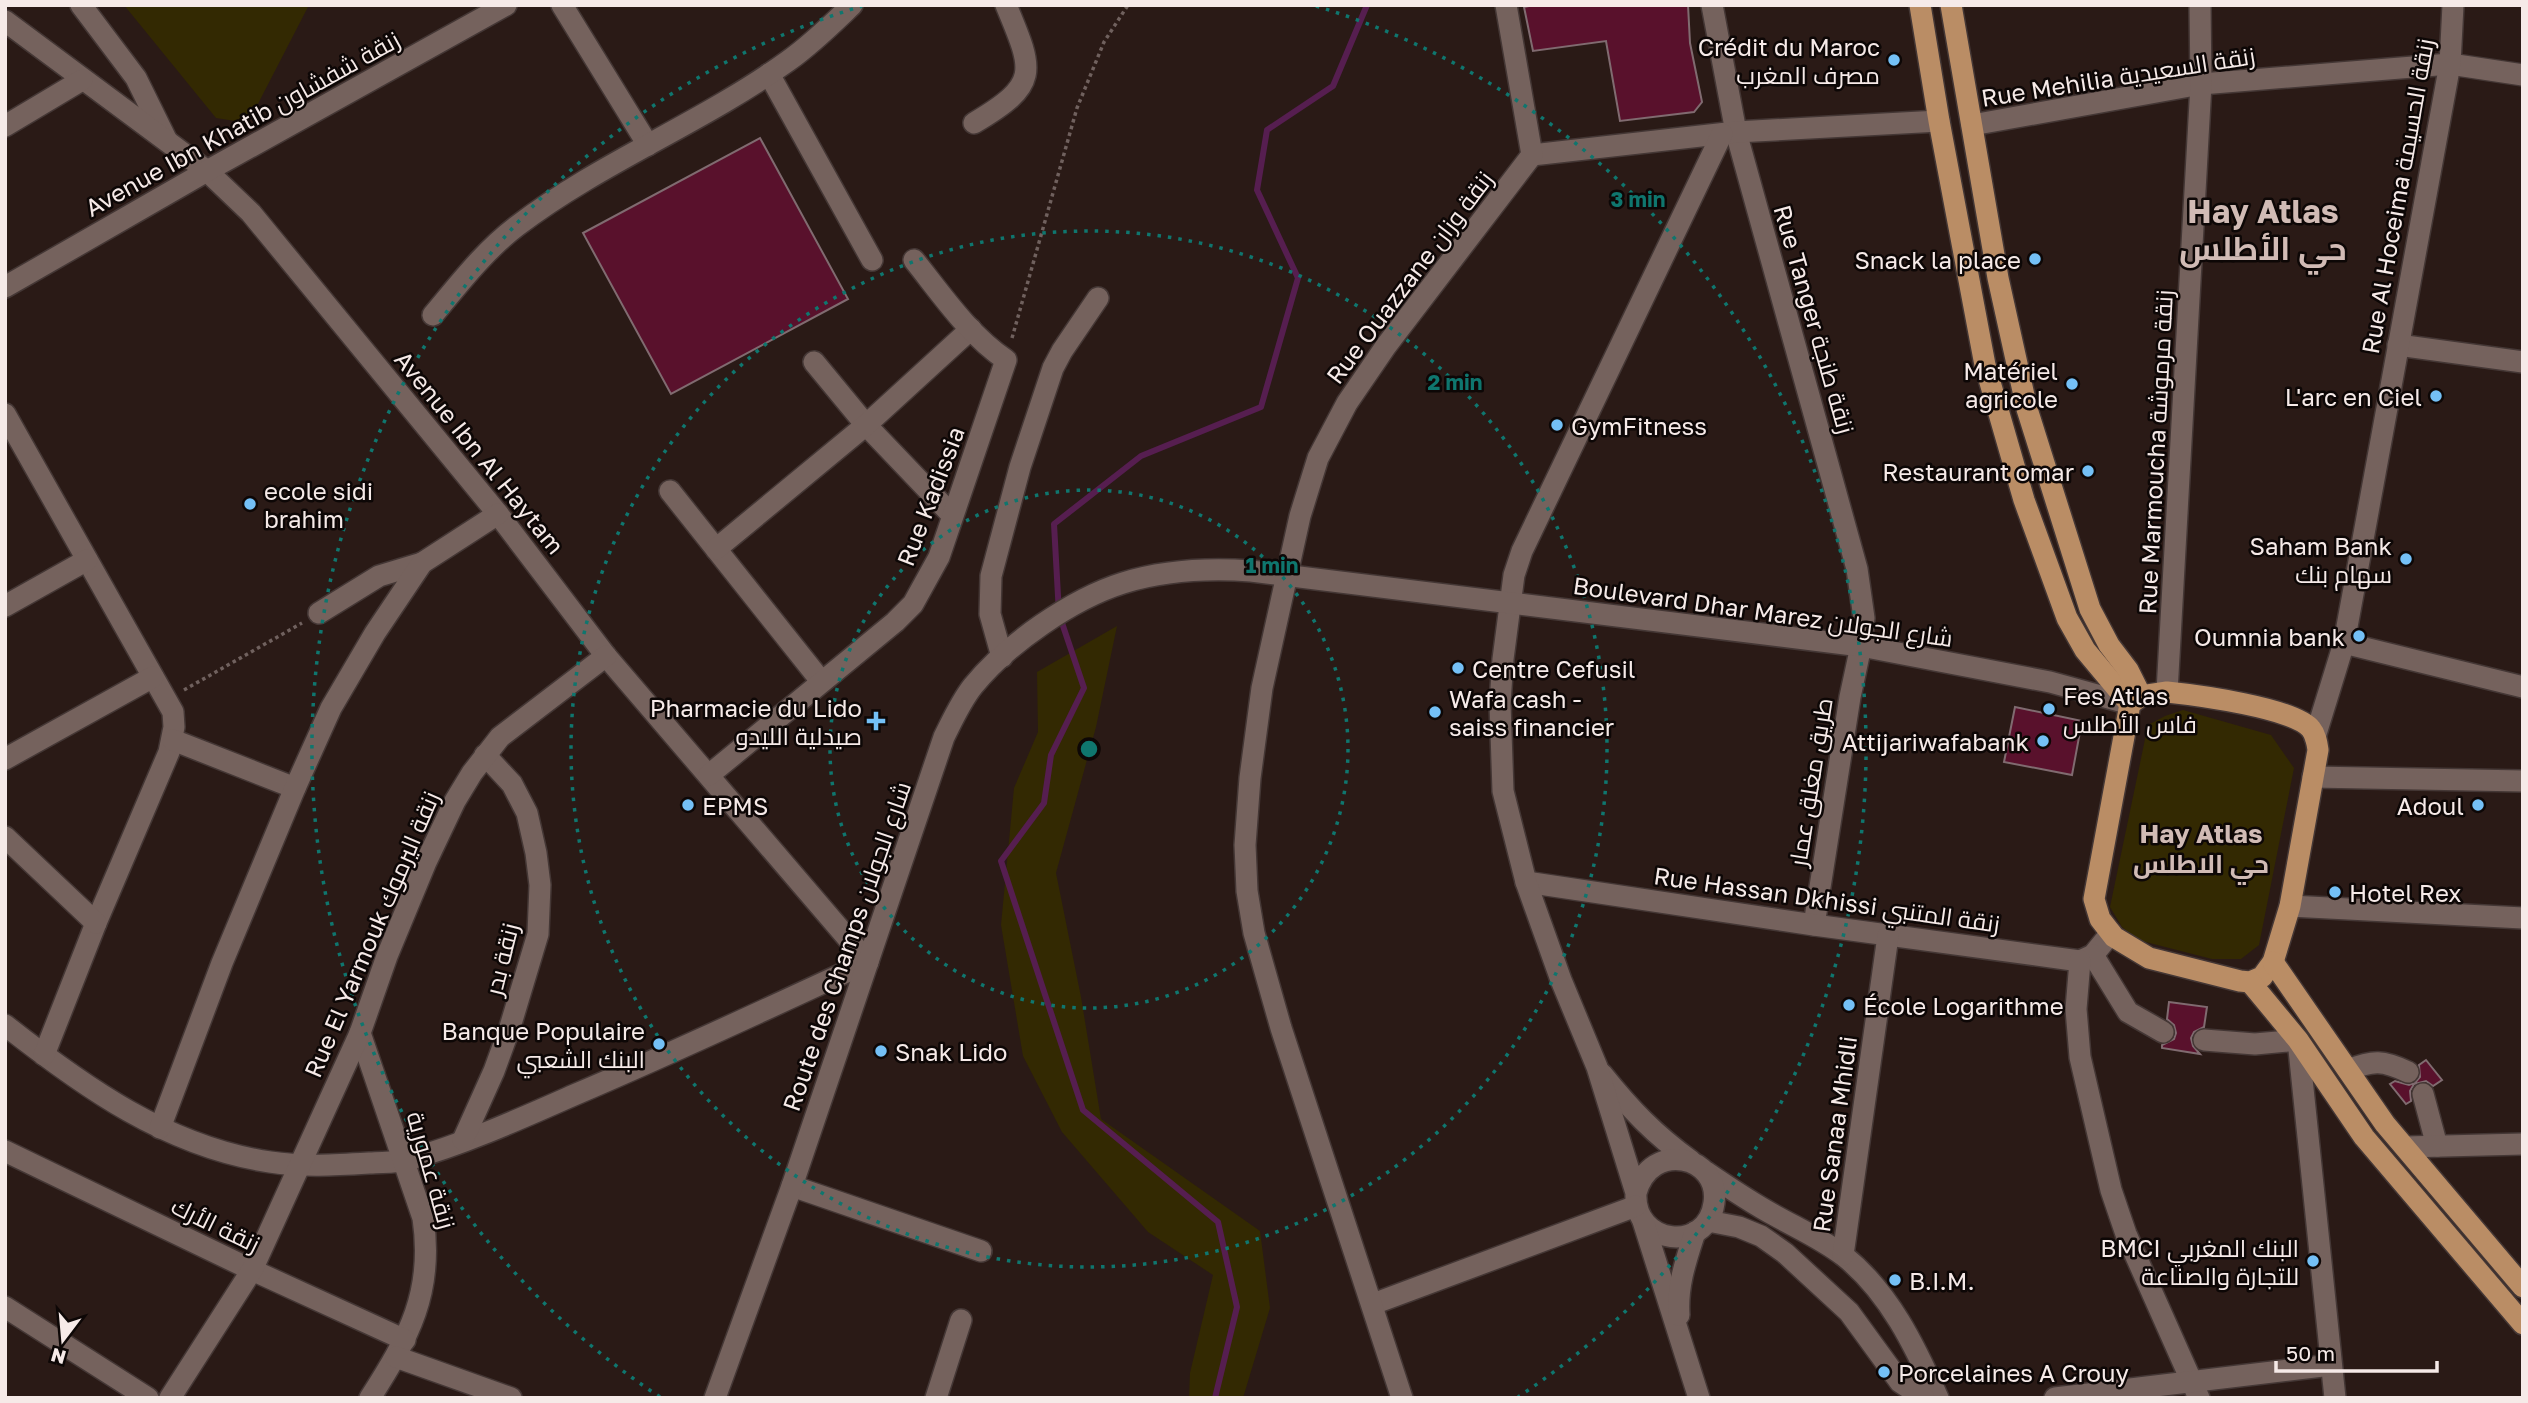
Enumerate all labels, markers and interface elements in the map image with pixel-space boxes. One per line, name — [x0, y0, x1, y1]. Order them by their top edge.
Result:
street label: Avenue Ibn Khatib زنقة شفشاون — [80, 24, 405, 223]
place label: Crédit du Maroc مصرف المغرب — [1698, 32, 1880, 89]
street label: Rue Al Hoceima زنقة الحسيمة — [2355, 36, 2439, 356]
street label: Rue Mehilia زنقة السعيدية — [1979, 40, 2257, 112]
marker: Crédit du Maroc مصرف المغرب — [1886, 52, 1902, 68]
street label: Rue Ouazzane زنقة وزان — [1320, 165, 1499, 390]
text: 3 min — [1611, 186, 1665, 212]
district label: Hay Atlas حي الأطلس — [2179, 192, 2347, 275]
street label: Rue Tanger زنقة طنجة — [1768, 201, 1862, 437]
place label: Snack la place — [1854, 245, 2021, 274]
marker: Snack la place — [2027, 251, 2043, 267]
street label: Rue Marmoucha زنقة مرموشة — [2132, 289, 2178, 615]
street label: Avenue Ibn Al Haytam — [389, 345, 571, 559]
place label: Matériel agricole — [1963, 356, 2058, 413]
text: 2 min — [1428, 369, 1482, 395]
marker: Matériel agricole — [2064, 376, 2080, 392]
place label: L'arc en Ciel — [2285, 382, 2422, 411]
marker: L'arc en Ciel — [2428, 388, 2444, 404]
place label: GymFitness — [1571, 411, 1707, 440]
marker: GymFitness — [1549, 417, 1565, 433]
street label: Rue Kadissia — [890, 422, 970, 570]
place label: Restaurant omar — [1882, 457, 2074, 486]
marker: Restaurant omar — [2080, 463, 2096, 479]
place label: ecole sidi brahim — [264, 476, 373, 533]
marker: ecole sidi brahim — [242, 496, 258, 512]
place label: Saham Bank سهام بنك — [2250, 531, 2392, 591]
marker: Saham Bank سهام بنك — [2398, 551, 2414, 567]
text: 1 min — [1246, 552, 1298, 578]
street label: Boulevard Dhar Marez شارع الجولان — [1571, 570, 1955, 655]
place label: Oumnia bank — [2194, 622, 2345, 651]
marker: Oumnia bank — [2351, 628, 2367, 644]
place label: Centre Cefusil — [1472, 654, 1636, 683]
marker: Centre Cefusil — [1450, 660, 1466, 676]
place label: Fes Atlas فاس الأطلس — [2063, 681, 2197, 739]
place label: Wafa cash - saiss financier — [1449, 684, 1614, 741]
place label: Pharmacie du Lido صيدلية الليدو — [650, 693, 862, 750]
street label: طريق مغلق عمار — [1782, 696, 1840, 871]
marker: Fes Atlas فاس الأطلس — [2041, 701, 2057, 717]
marker: Wafa cash - saiss financier — [1427, 704, 1443, 720]
marker: Pharmacie du Lido صيدلية الليدو — [868, 713, 884, 729]
place label: Attijariwafabank — [1842, 727, 2029, 756]
marker: Attijariwafabank — [2035, 733, 2051, 749]
centre of rings — [1077, 737, 1101, 761]
street label: Route des Champs شارع الجولان — [776, 777, 919, 1116]
street label: Rue El Yarmouk زنقة اليرموك — [297, 787, 445, 1081]
place label: EPMS — [702, 791, 768, 820]
place label: Adoul — [2397, 791, 2464, 820]
marker: EPMS — [680, 797, 696, 813]
marker: Adoul — [2470, 797, 2486, 813]
district label: Hay Atlas حي الاطلس — [2133, 818, 2269, 885]
street label: Rue Hassan Dkhissi زنقة المتنبي — [1651, 860, 2002, 944]
place label: Hotel Rex — [2349, 878, 2462, 907]
marker: Hotel Rex — [2327, 884, 2343, 900]
street label: زنقة بدر — [478, 920, 524, 1000]
place label: École Logarithme — [1863, 991, 2064, 1020]
marker: École Logarithme — [1841, 997, 1857, 1013]
place label: Banque Populaire البنك الشعبي — [442, 1016, 645, 1079]
street label: Rue Sanaa Mhidli — [1806, 1034, 1862, 1234]
marker: Banque Populaire البنك الشعبي — [651, 1036, 667, 1052]
place label: Snak Lido — [895, 1037, 1008, 1066]
marker: Snak Lido — [873, 1043, 889, 1059]
street label: زنقة عمورية — [401, 1108, 463, 1232]
street label: زنقة الأرك — [167, 1190, 265, 1258]
place label: BMCI البنك المغربي للتجارة والصناعة — [2100, 1233, 2299, 1290]
marker: BMCI البنك المغربي للتجارة والصناعة — [2305, 1253, 2321, 1269]
place label: B.I.M. — [1909, 1266, 1975, 1295]
marker: B.I.M. — [1887, 1272, 1903, 1288]
north arrow — [28, 1305, 98, 1375]
scale bar — [2276, 1330, 2437, 1374]
text: 50 m — [2286, 1340, 2335, 1366]
text: N — [48, 1344, 68, 1370]
place label: Porcelaines A Crouy — [1898, 1358, 2129, 1387]
marker: Porcelaines A Crouy — [1876, 1364, 1892, 1380]

